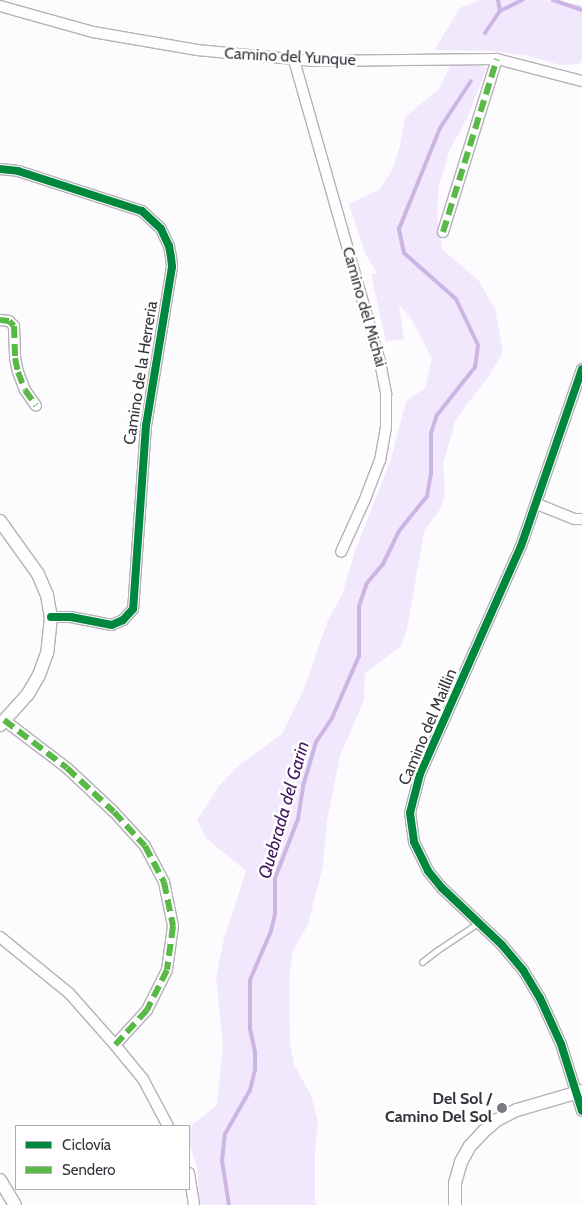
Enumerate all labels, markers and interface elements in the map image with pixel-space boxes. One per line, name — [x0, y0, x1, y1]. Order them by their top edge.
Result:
street label: Camino del Yunque — [224, 44, 356, 70]
street label: Camino del Michai — [338, 245, 390, 369]
street label: Camino de la Herreria — [120, 300, 162, 446]
street label: Camino del Maillin — [395, 666, 461, 788]
water label: Quebrada del Garin — [254, 739, 314, 881]
place label: Del Sol / Camino Del Sol — [385, 1089, 492, 1127]
marker: Del Sol / Camino Del Sol — [496, 1102, 508, 1114]
legend — [15, 1125, 190, 1190]
text: Ciclovía — [62, 1136, 111, 1154]
text: Sendero — [62, 1161, 116, 1179]

